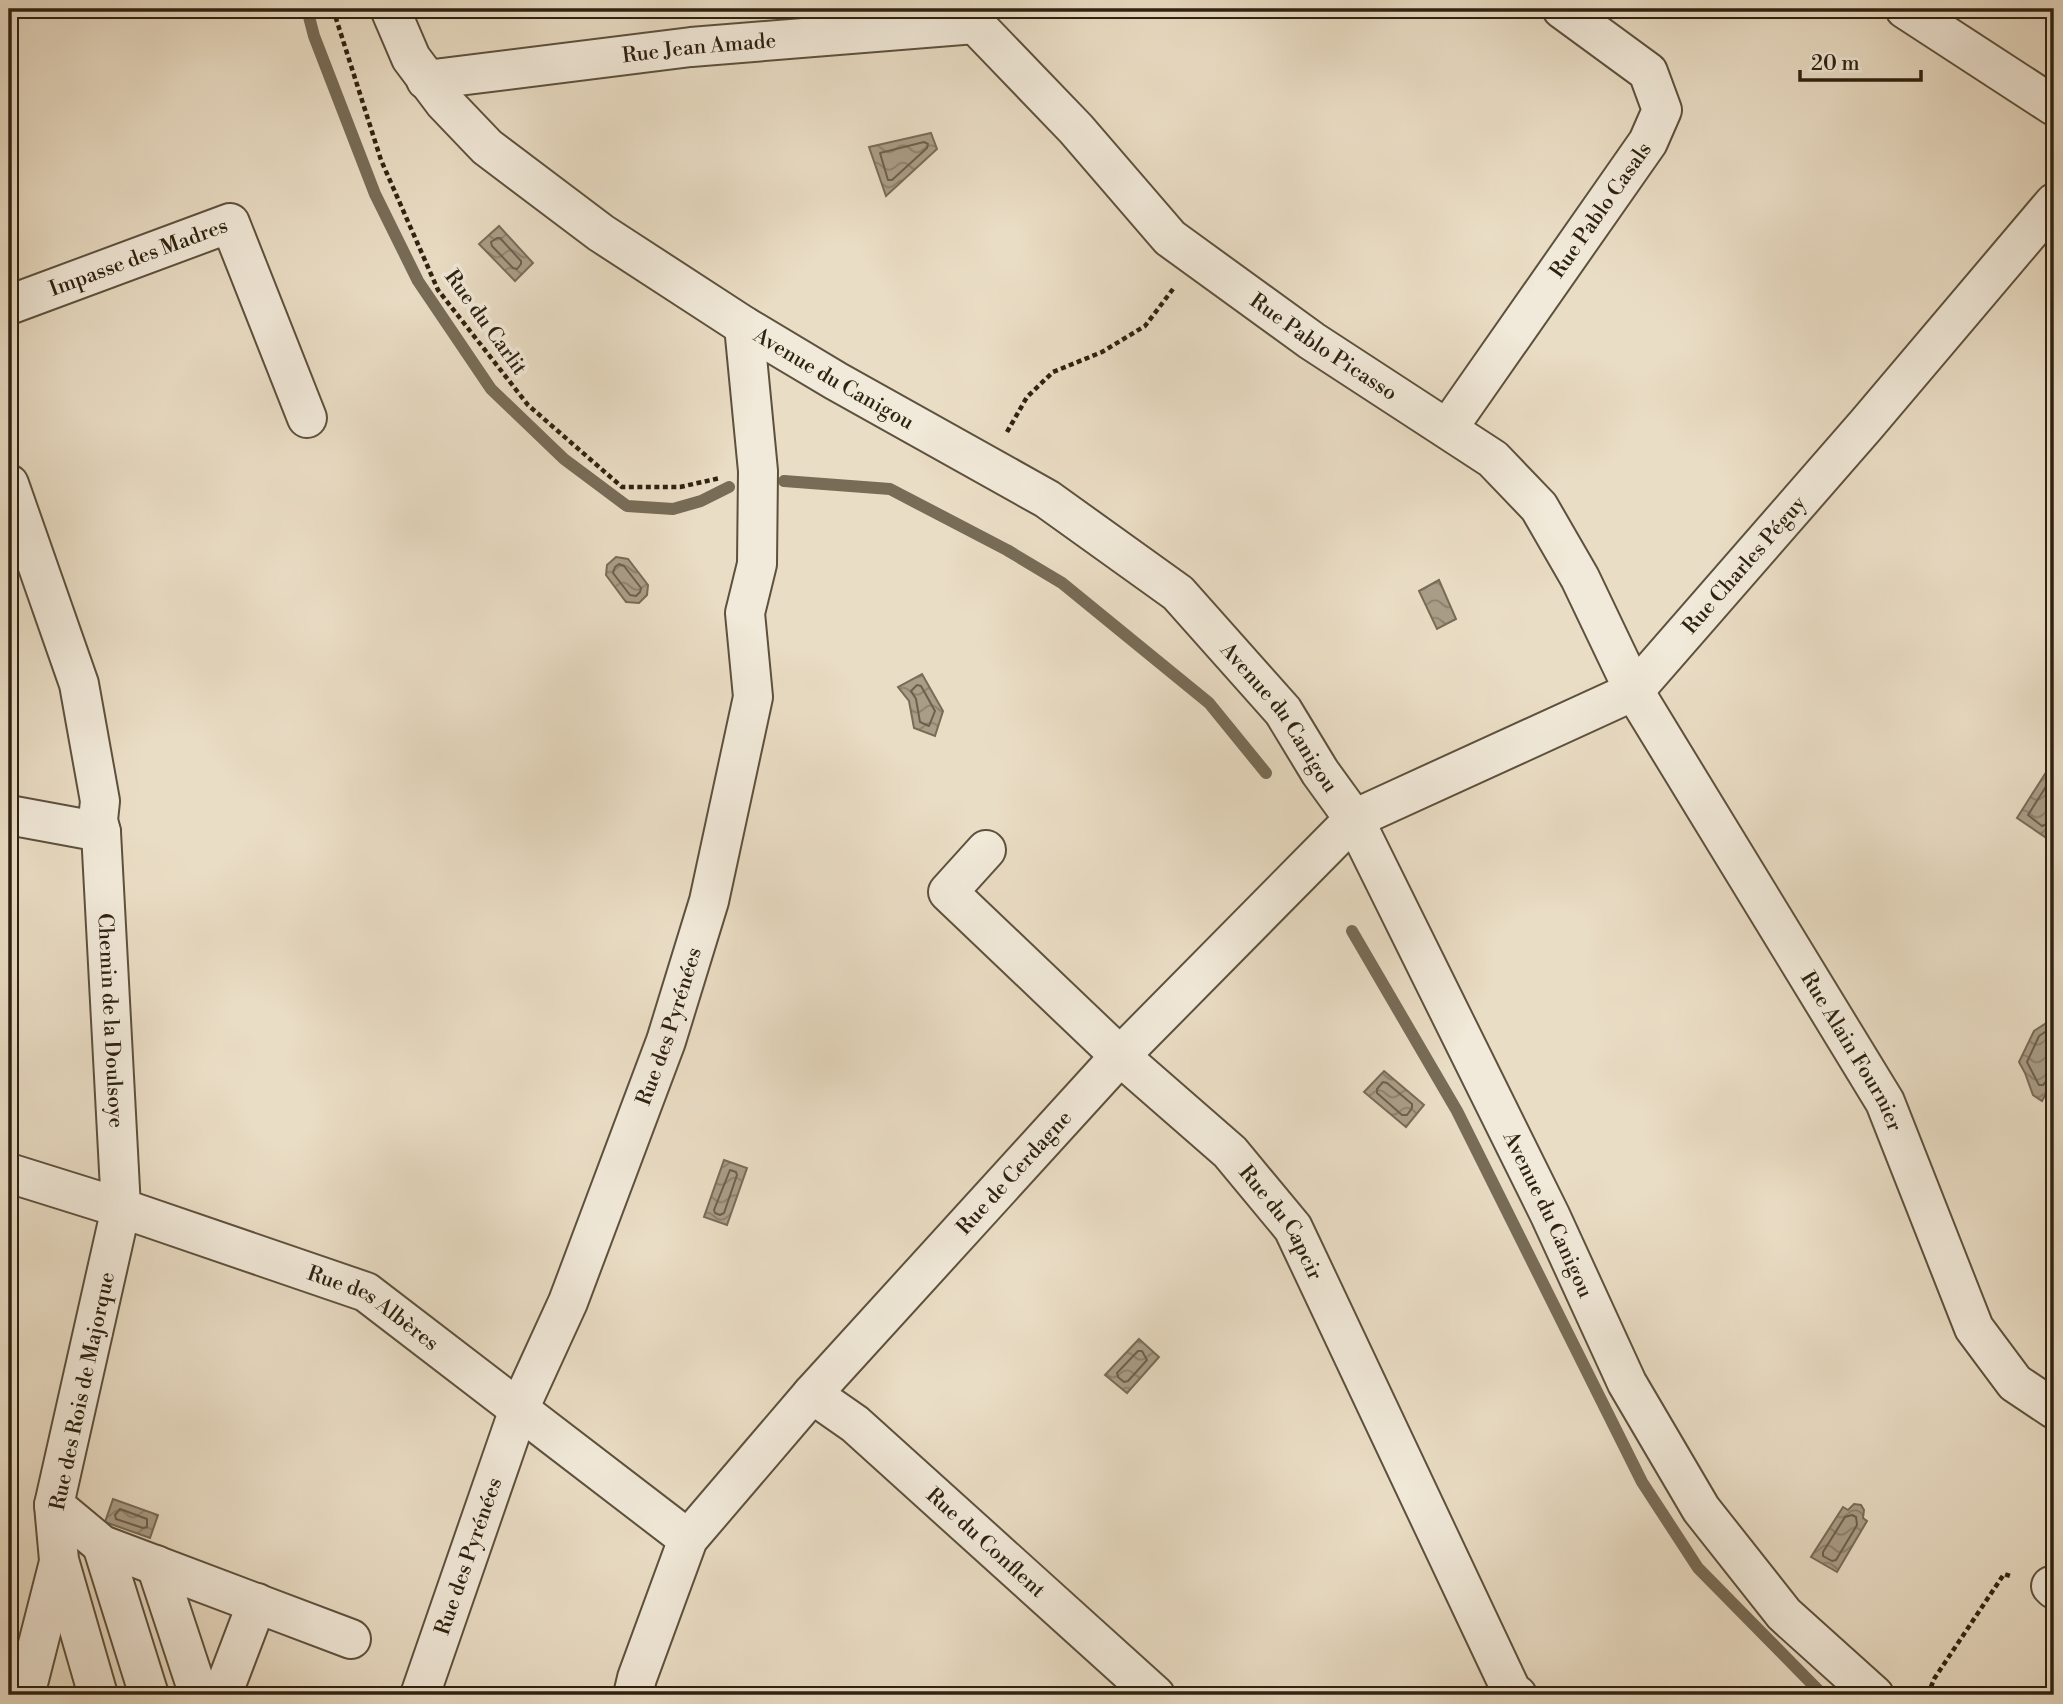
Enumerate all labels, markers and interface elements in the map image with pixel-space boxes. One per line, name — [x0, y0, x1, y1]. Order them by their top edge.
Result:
street label: Rue Jean Amade — [621, 28, 777, 69]
scale bar — [1800, 38, 1921, 82]
text: 20 m — [1811, 51, 1860, 77]
street label: Rue Pablo Casals — [1545, 138, 1658, 284]
street label: Impasse des Madres — [46, 213, 232, 303]
street label: Rue du Carlit — [438, 265, 532, 381]
street label: Rue Pablo Picasso — [1244, 288, 1402, 407]
street label: Avenue du Canigou — [748, 322, 918, 436]
street label: Rue Charles Péguy — [1678, 490, 1813, 640]
street label: Avenue du Canigou — [1214, 637, 1343, 798]
street label: Chemin de la Doulsoye — [91, 912, 129, 1129]
street label: Rue des Pyrénées — [631, 944, 708, 1109]
street label: Rue Alain Fournier — [1794, 967, 1907, 1135]
street label: Rue de Cerdagne — [951, 1106, 1078, 1241]
street label: Avenue du Canigou — [1496, 1127, 1598, 1302]
street label: Rue du Capcir — [1233, 1160, 1328, 1284]
street label: Rue des Albères — [304, 1261, 443, 1357]
street label: Rue des Rois de Majorque — [45, 1270, 121, 1513]
street label: Rue des Pyrénées — [430, 1474, 508, 1639]
street label: Rue du Conflent — [920, 1483, 1051, 1604]

